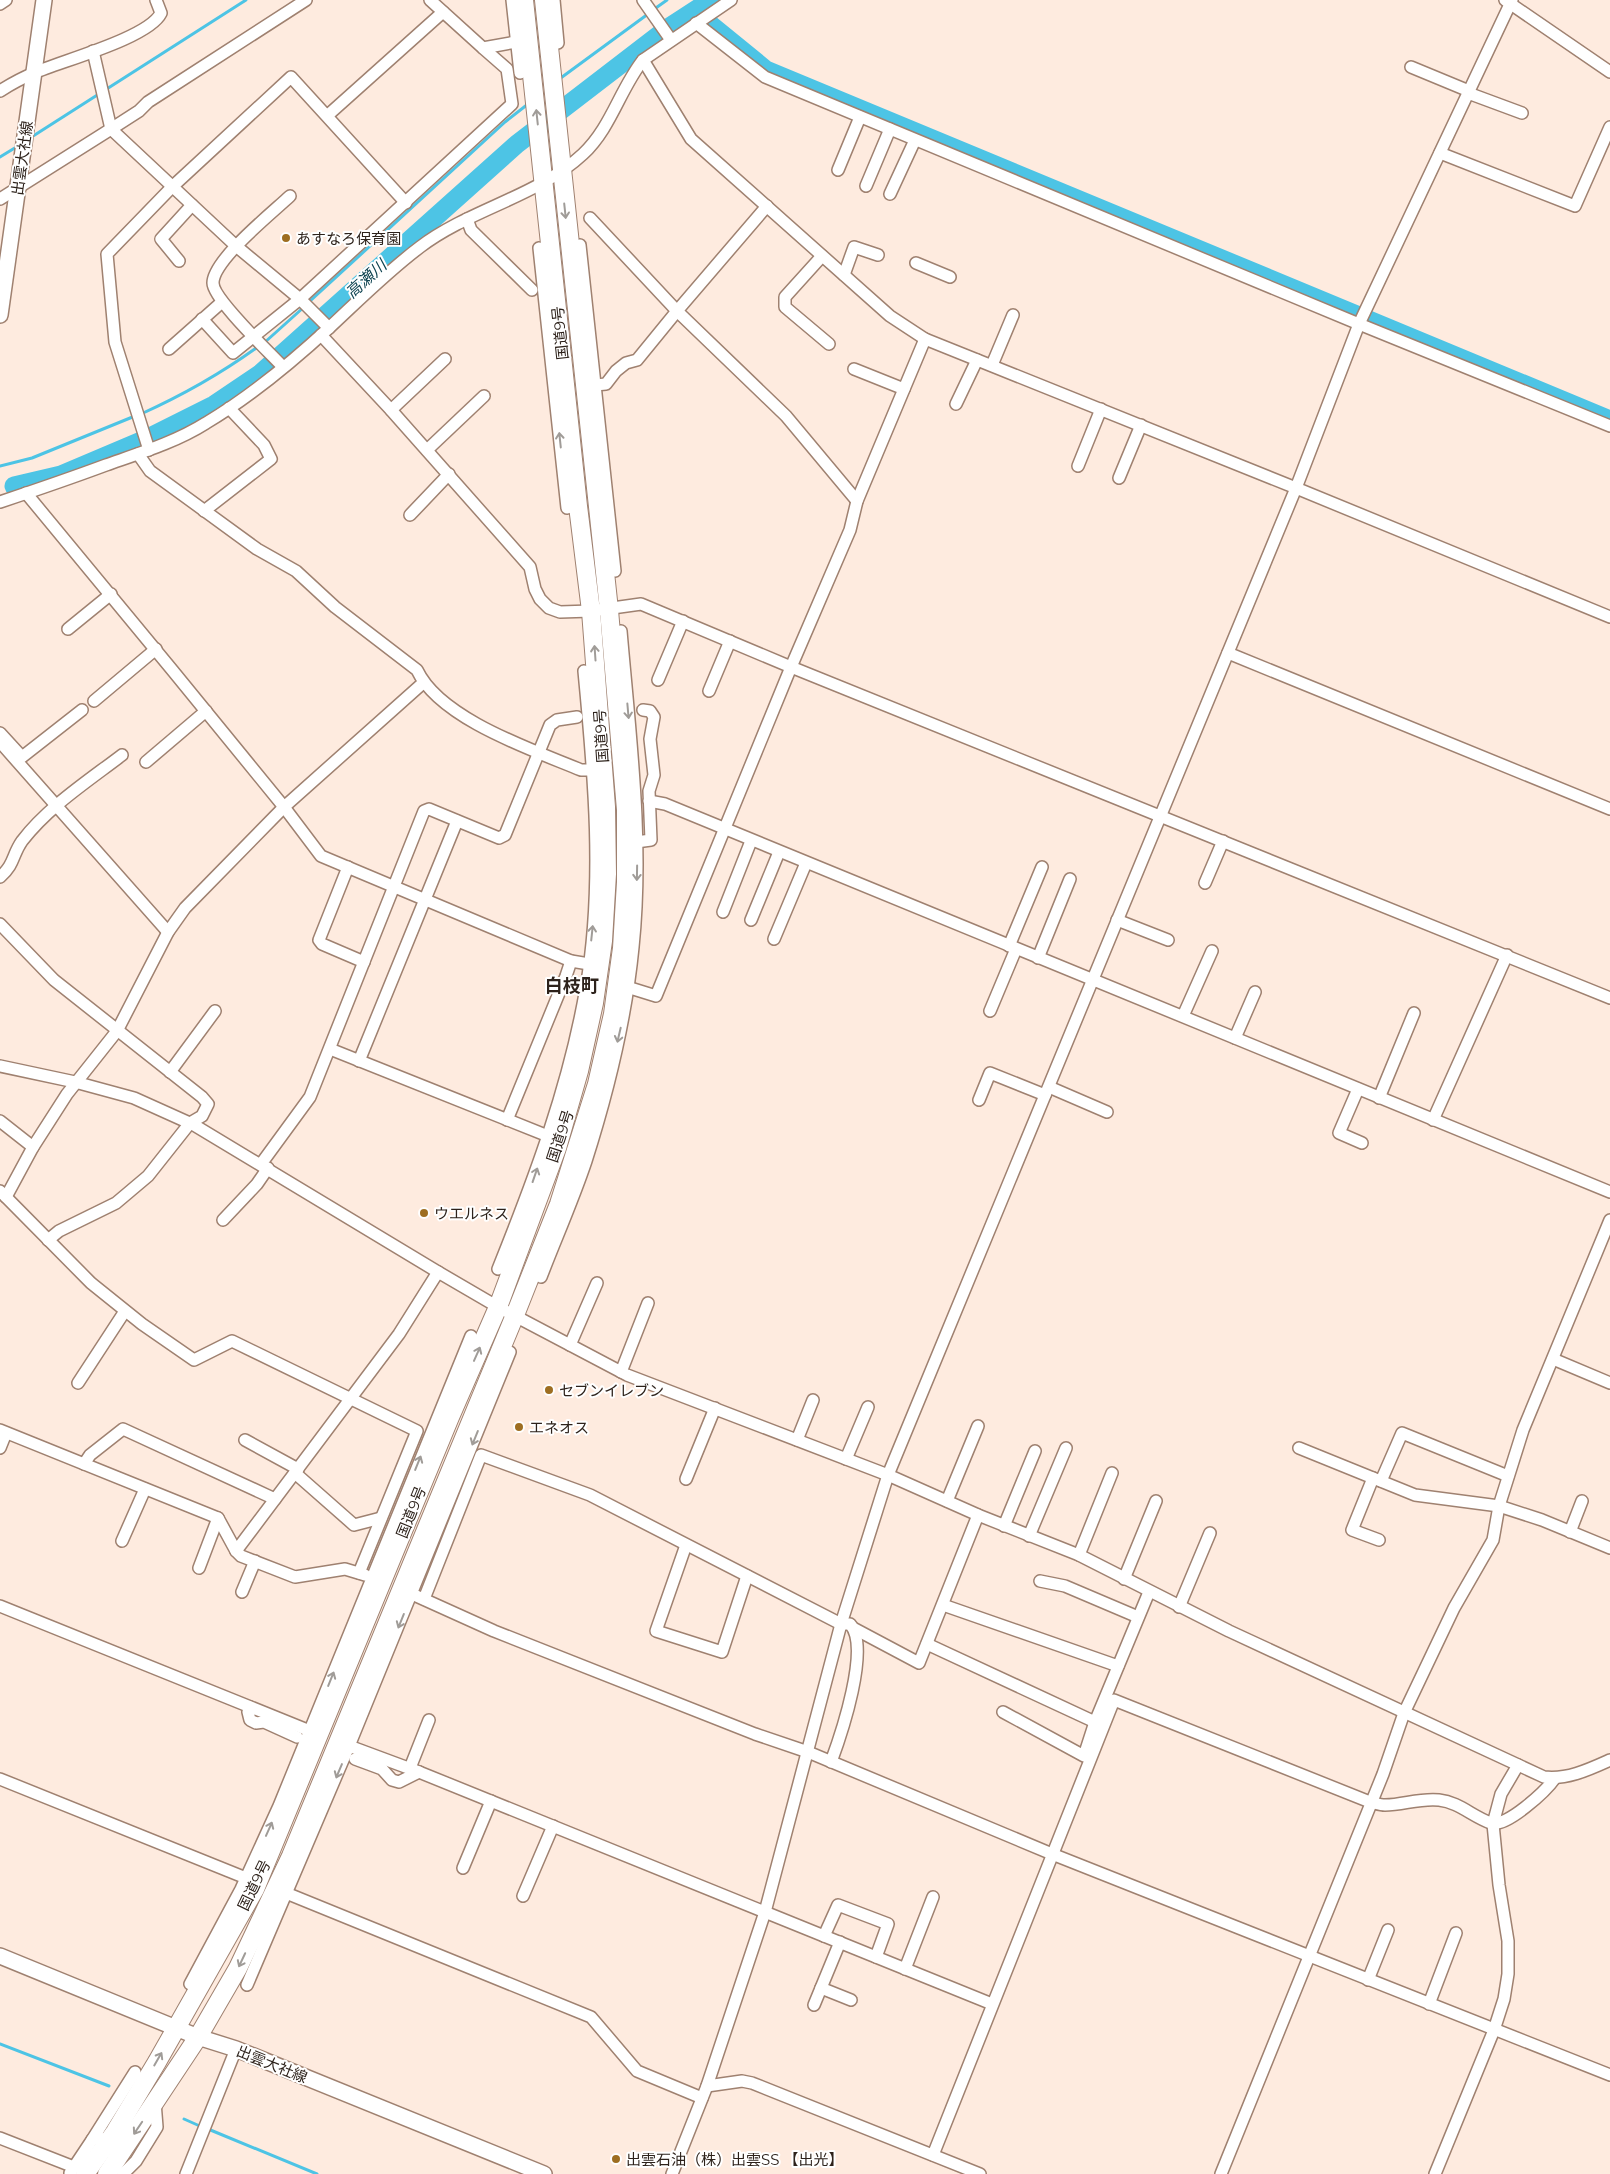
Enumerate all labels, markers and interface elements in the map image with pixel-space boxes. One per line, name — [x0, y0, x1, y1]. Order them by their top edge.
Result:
one-way arrow — [532, 109, 542, 125]
street label: 出雲大社線 — [7, 120, 37, 196]
one-way arrow — [560, 202, 570, 218]
place label: あすなろ保育園 — [296, 229, 401, 248]
marker: あすなろ保育園 — [280, 232, 292, 244]
water label: 高瀬川 — [342, 255, 392, 302]
street label: 国道9号 — [548, 305, 572, 361]
one-way arrow — [555, 433, 565, 449]
one-way arrow — [590, 645, 599, 661]
one-way arrow — [623, 703, 633, 719]
street label: 国道9号 — [590, 708, 612, 764]
one-way arrow — [632, 865, 642, 881]
one-way arrow — [587, 925, 597, 941]
district label: 白枝町 — [545, 975, 599, 997]
one-way arrow — [614, 1026, 623, 1042]
street label: 国道9号 — [543, 1107, 577, 1165]
one-way arrow — [531, 1168, 540, 1184]
place label: ウエルネス — [434, 1204, 509, 1223]
marker: ウエルネス — [418, 1207, 430, 1219]
one-way arrow — [473, 1347, 483, 1362]
place label: セブンイレブン — [559, 1381, 664, 1400]
marker: セブンイレブン — [543, 1384, 555, 1396]
place label: エネオス — [529, 1418, 589, 1437]
marker: エネオス — [513, 1421, 525, 1433]
one-way arrow — [470, 1430, 479, 1445]
one-way arrow — [414, 1456, 423, 1471]
street label: 国道9号 — [392, 1483, 430, 1541]
one-way arrow — [396, 1613, 405, 1628]
one-way arrow — [326, 1672, 336, 1687]
one-way arrow — [333, 1763, 343, 1778]
one-way arrow — [264, 1822, 274, 1837]
street label: 国道9号 — [234, 1857, 274, 1913]
one-way arrow — [236, 1952, 246, 1967]
street label: 出雲大社線 — [234, 2041, 310, 2087]
one-way arrow — [154, 2053, 164, 2067]
one-way arrow — [133, 2121, 143, 2135]
place label: 出雲石油（株）出雲SS 【出光】 — [626, 2150, 843, 2169]
marker: 出雲石油（株）出雲SS 【出光】 — [610, 2153, 622, 2165]

